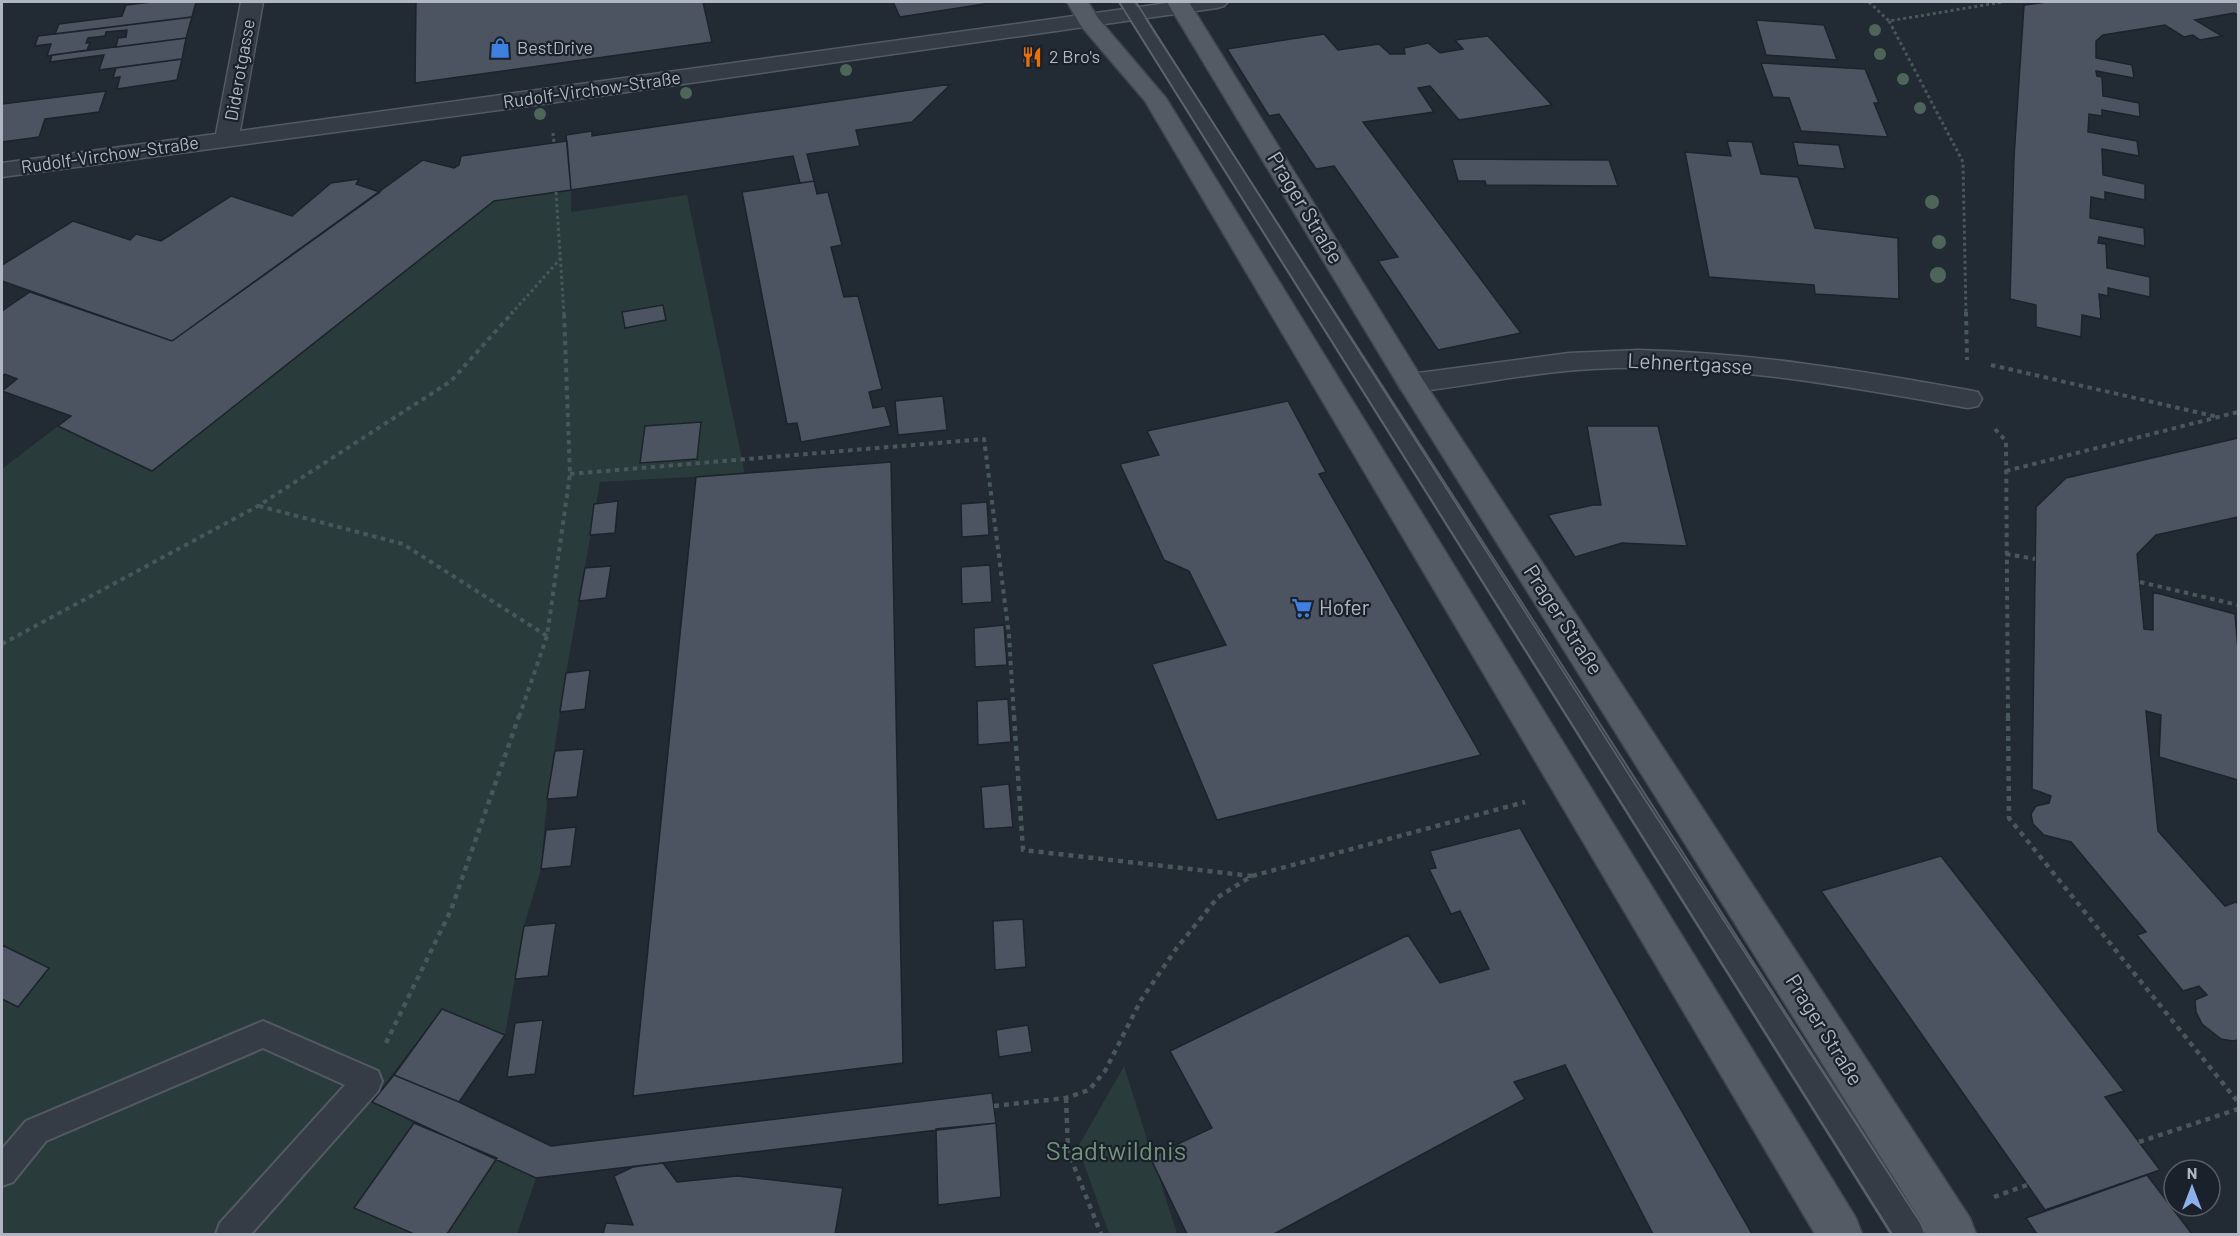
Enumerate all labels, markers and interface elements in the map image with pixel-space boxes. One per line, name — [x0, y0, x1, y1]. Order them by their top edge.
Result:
street label: Diderotgasse — [219, 17, 259, 123]
shop icon: BestDrive — [488, 36, 512, 60]
place label: BestDrive — [517, 36, 593, 58]
restaurant icon: 2 Bro's — [1020, 45, 1044, 69]
place label: 2 Bro's — [1049, 45, 1100, 67]
street label: Rudolf-Virchow-Straße — [502, 66, 682, 112]
street label: Rudolf-Virchow-Straße — [20, 131, 200, 177]
street label: Prager Straße — [1263, 147, 1349, 268]
street label: Lehnertgasse — [1627, 347, 1753, 378]
street label: Prager Straße — [1519, 559, 1609, 679]
place label: Hofer — [1319, 594, 1370, 619]
supermarket icon: Hofer — [1290, 596, 1314, 620]
street label: Prager Straße — [1781, 969, 1869, 1089]
park label: Stadtwildnis — [1046, 1134, 1186, 1165]
north arrow — [2162, 1158, 2222, 1218]
text: N — [2187, 1163, 2197, 1182]

